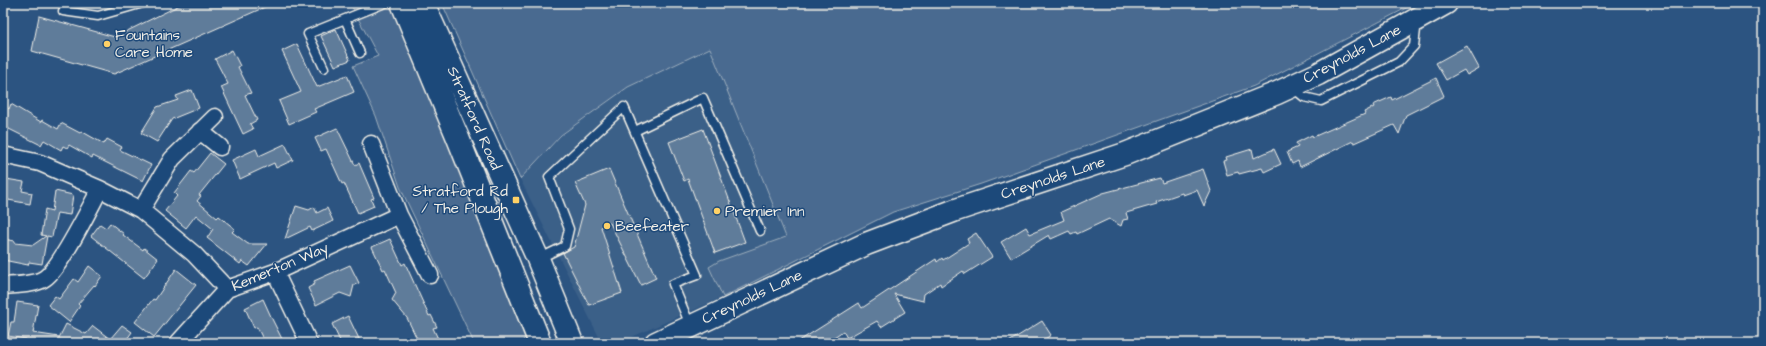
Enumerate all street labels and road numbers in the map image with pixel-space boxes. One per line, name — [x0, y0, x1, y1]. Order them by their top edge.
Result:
street label: Creynolds Lane — [1299, 19, 1405, 90]
street label: Stratford Road — [442, 63, 506, 173]
street label: Creynolds Lane — [998, 151, 1108, 206]
street label: Kemerton Way — [228, 237, 332, 298]
street label: Creynolds Lane — [698, 265, 806, 330]

